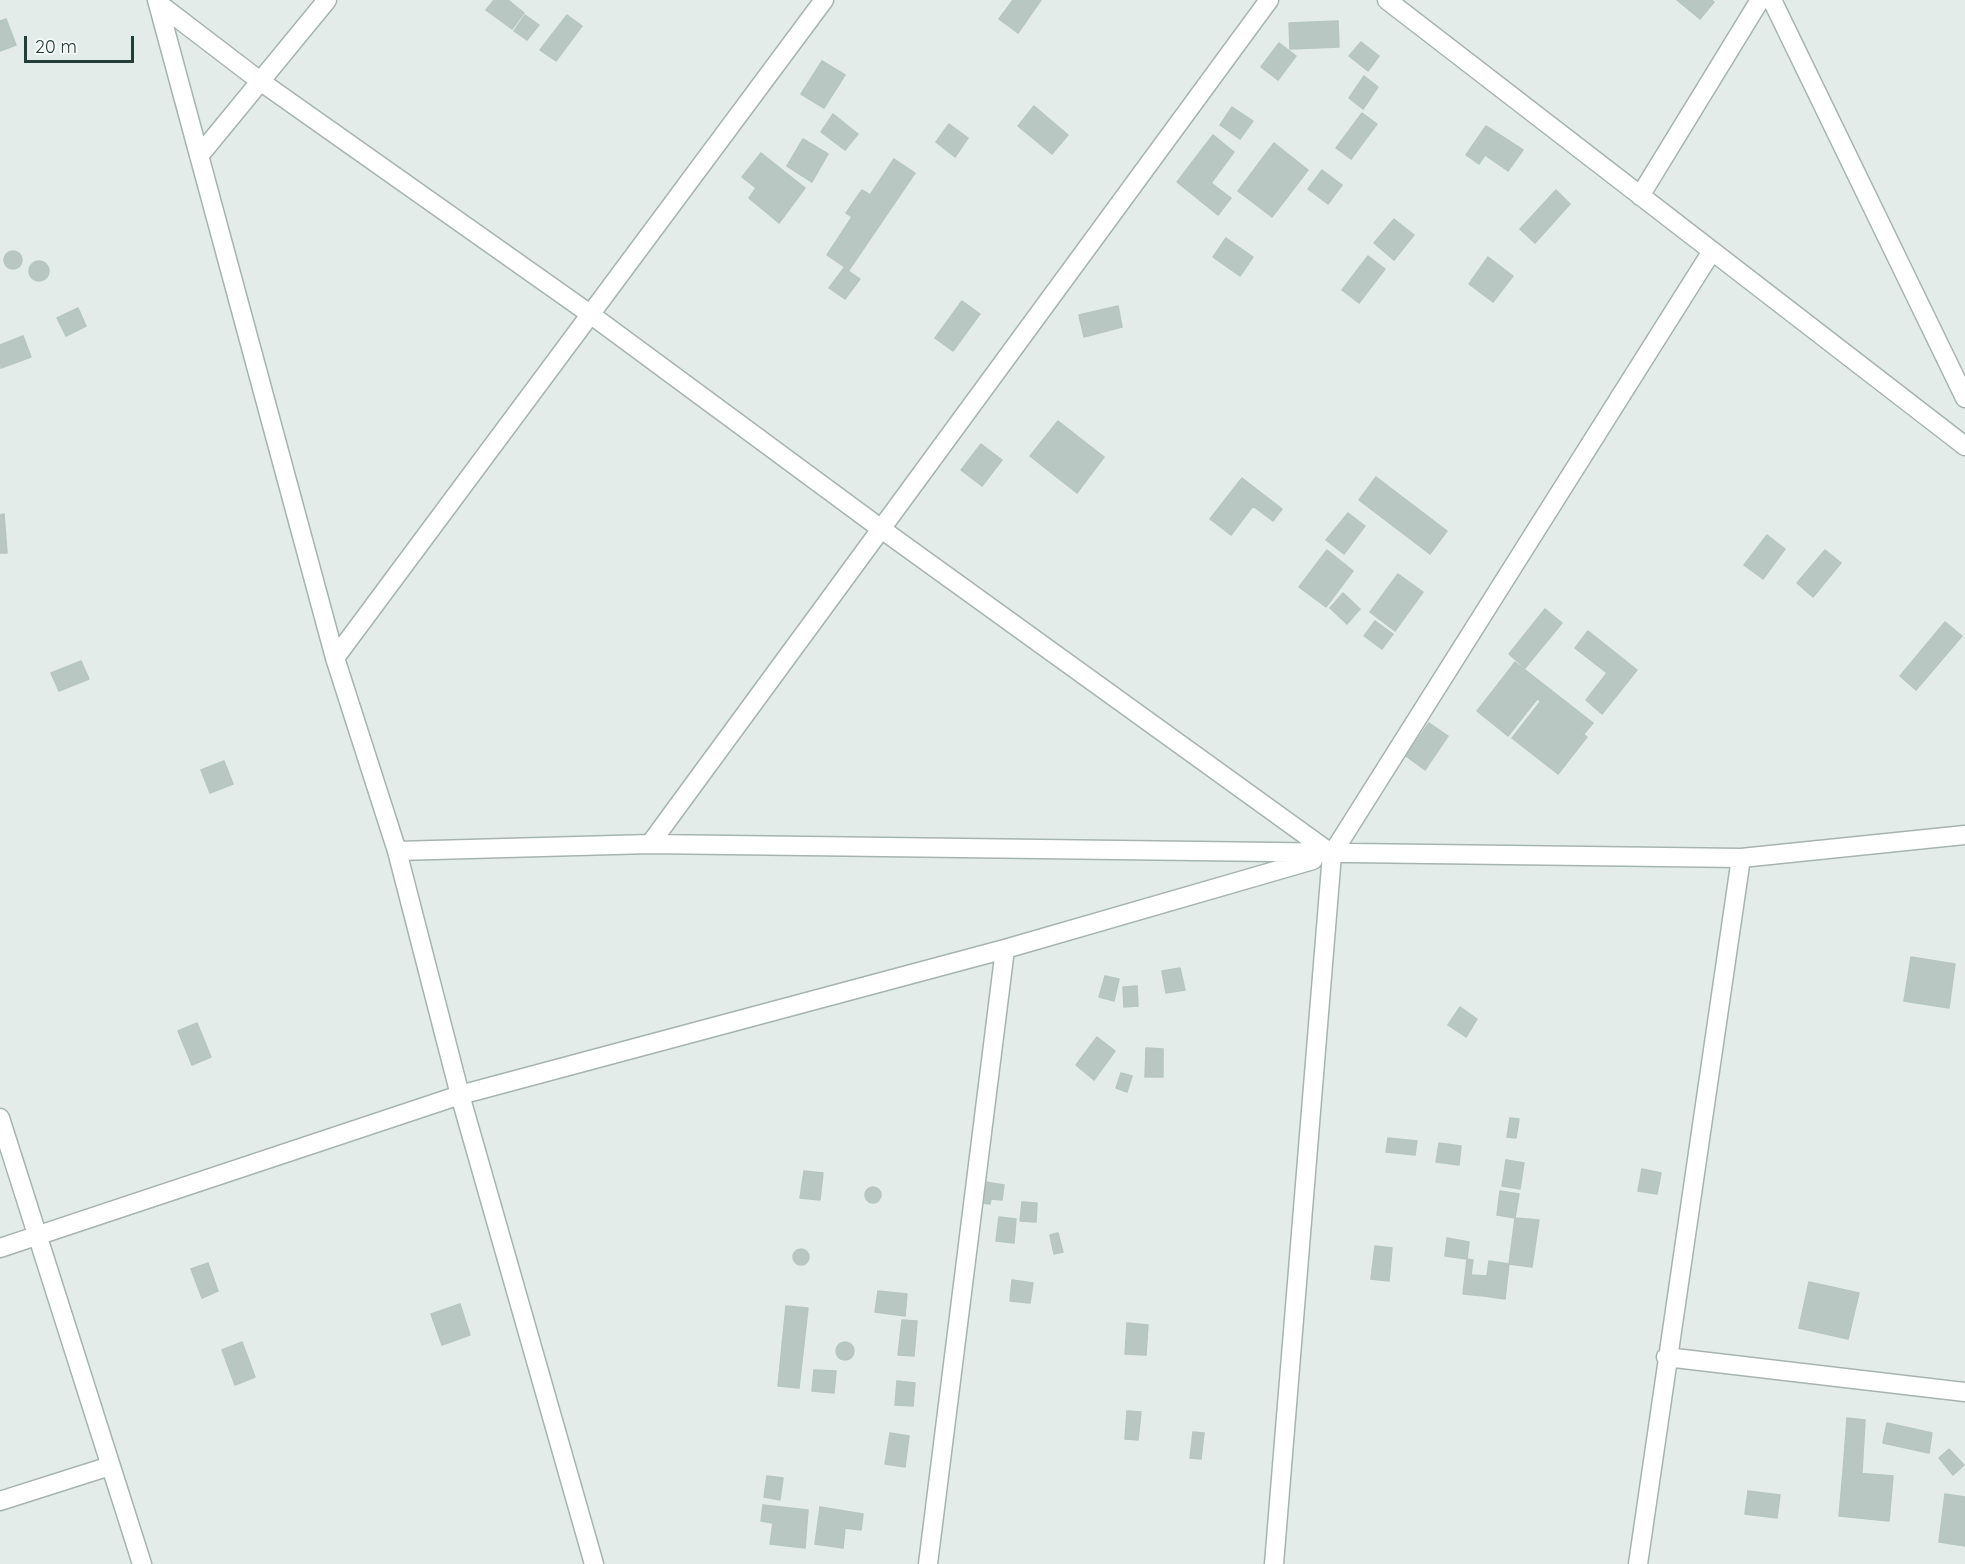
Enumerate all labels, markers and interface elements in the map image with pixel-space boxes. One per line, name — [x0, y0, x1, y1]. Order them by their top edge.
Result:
scale bar — [27, 24, 136, 62]
text: 20 m — [35, 35, 77, 58]

